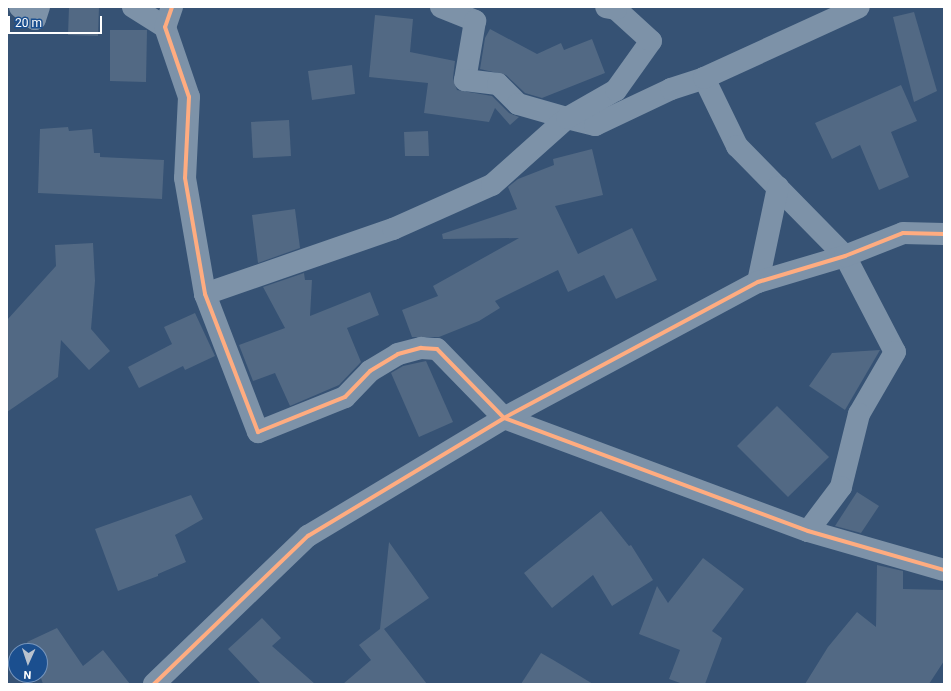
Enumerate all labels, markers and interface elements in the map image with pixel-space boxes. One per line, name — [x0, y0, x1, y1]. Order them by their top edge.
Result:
scale bar — [10, 8, 104, 34]
text: 20 m — [15, 16, 42, 30]
north arrow — [8, 643, 48, 683]
text: N — [23, 668, 32, 681]

